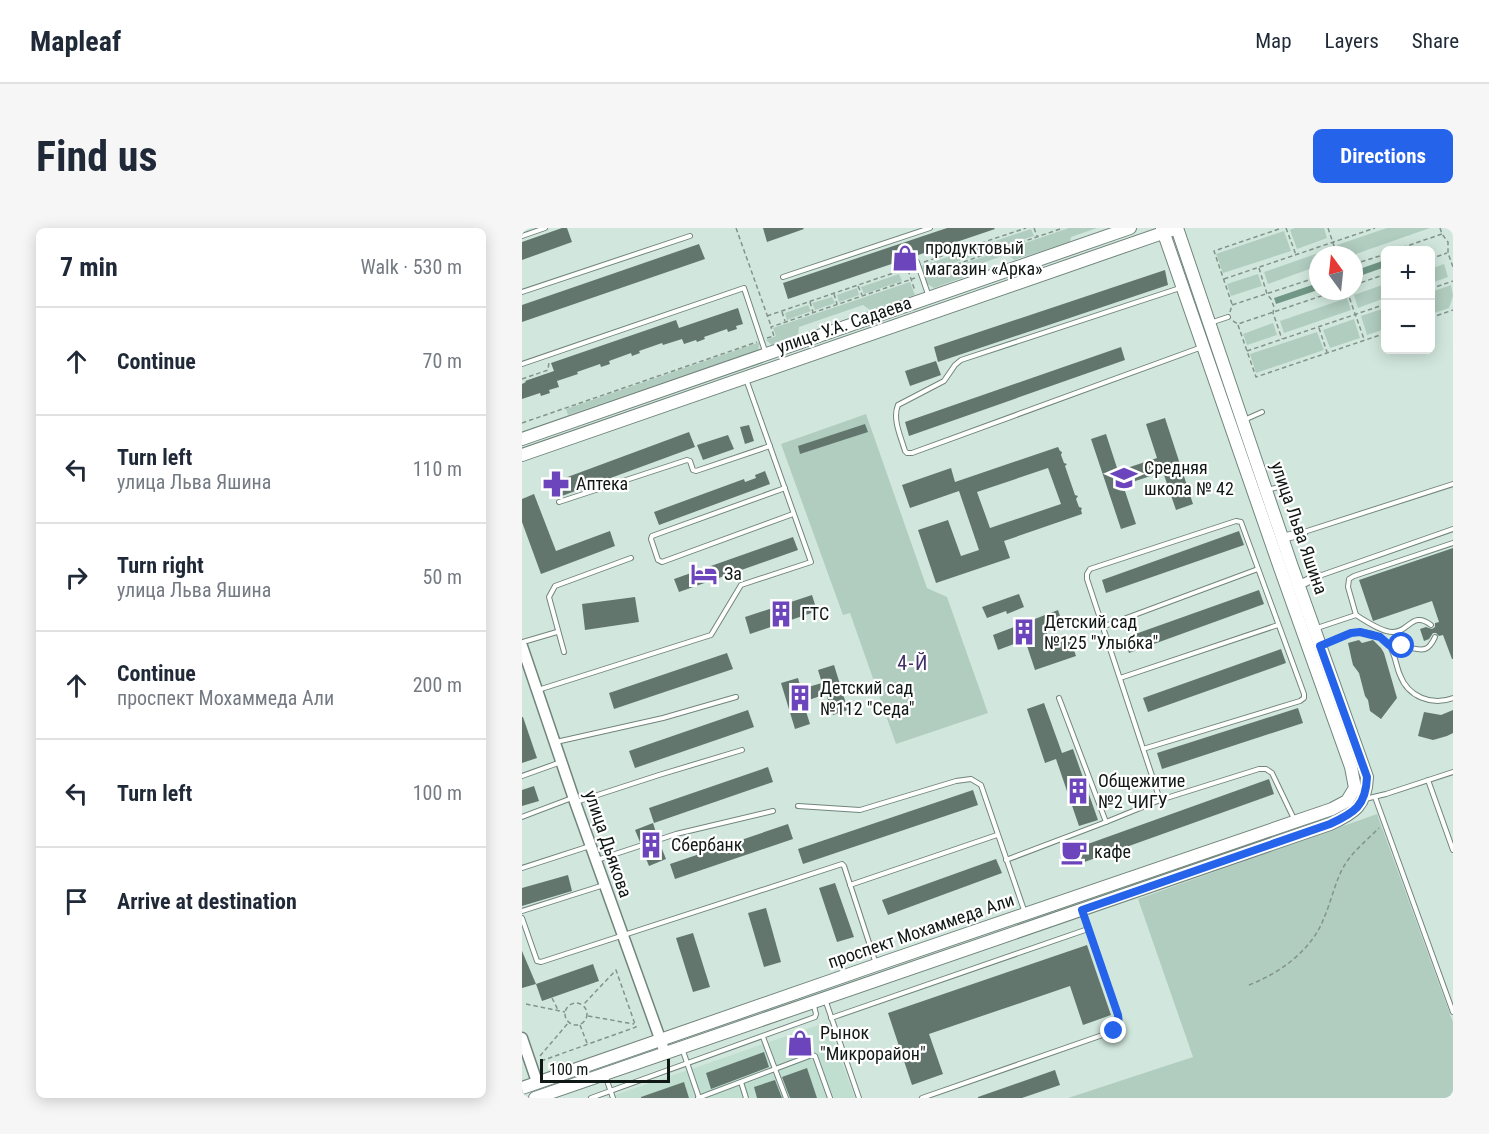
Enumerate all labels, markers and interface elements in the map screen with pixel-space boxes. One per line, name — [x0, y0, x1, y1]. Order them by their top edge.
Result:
text: Mapleaf — [30, 25, 121, 58]
text: Map — [1255, 29, 1292, 53]
text: Layers — [1325, 29, 1379, 53]
text: Share — [1412, 29, 1459, 53]
button: Directions — [1313, 129, 1453, 183]
text: Find us — [36, 132, 157, 181]
place label: продуктовый магазин «Арка» — [925, 237, 1043, 279]
shop icon: продуктовый магазин «Арка» — [890, 243, 920, 273]
north arrow — [1309, 246, 1363, 300]
map controls — [1381, 246, 1435, 354]
button: + — [1381, 246, 1435, 300]
text: 7 min — [60, 252, 118, 282]
text: Walk · 530 m — [361, 255, 462, 279]
street label: улица У.А. Садаева — [774, 292, 914, 357]
button: − — [1381, 300, 1435, 354]
icon: ahead — [60, 345, 93, 378]
text: Continue — [117, 349, 196, 374]
text: 70 m — [423, 349, 462, 373]
text: Turn left — [117, 445, 192, 470]
icon: left — [60, 453, 93, 486]
text: 110 m — [413, 457, 462, 481]
place label: Средняя школа № 42 — [1144, 457, 1234, 499]
street label: улица Льва Яшина — [1267, 459, 1332, 597]
school or university icon: Средняя школа № 42 — [1109, 463, 1139, 493]
pharmacy icon: Аптека — [541, 469, 571, 499]
text: улица Льва Яшина — [117, 470, 271, 494]
place label: Аптека — [576, 473, 628, 494]
text: Turn right — [117, 553, 204, 578]
hotel icon: За — [689, 559, 719, 589]
icon: right — [60, 561, 93, 594]
place label: За — [724, 563, 742, 584]
text: 50 m — [423, 565, 462, 589]
text: улица Льва Яшина — [117, 578, 271, 602]
building icon: ГТС — [766, 599, 796, 629]
place label: ГТС — [801, 603, 829, 624]
place label: Детский сад №125 "Улыбка" — [1044, 611, 1158, 653]
building icon: Детский сад №125 "Улыбка" — [1009, 617, 1039, 647]
route start — [1388, 632, 1414, 658]
district label: 4-Й — [897, 651, 929, 675]
text: Continue — [117, 661, 196, 686]
icon: ahead — [60, 669, 93, 702]
text: 200 m — [413, 673, 462, 697]
place label: Детский сад №112 "Седа" — [820, 677, 915, 719]
building icon: Детский сад №112 "Седа" — [785, 683, 815, 713]
text: проспект Мохаммеда Али — [117, 686, 334, 710]
place label: Общежитие №2 ЧИГУ — [1098, 770, 1185, 812]
building icon: Общежитие №2 ЧИГУ — [1063, 776, 1093, 806]
icon: left — [60, 777, 93, 810]
text: Turn left — [117, 781, 192, 806]
text: 100 m — [413, 781, 462, 805]
street label: улица Дьякова — [580, 787, 637, 900]
building icon: Сбербанк — [636, 830, 666, 860]
place label: Сбербанк — [671, 834, 743, 855]
cafe icon: кафе — [1059, 837, 1089, 867]
place label: кафе — [1094, 841, 1131, 862]
icon: arrive — [60, 885, 93, 918]
text: Arrive at destination — [117, 889, 297, 914]
street label: проспект Мохаммеда Али — [825, 889, 1017, 972]
route end — [1100, 1017, 1126, 1043]
place label: Рынок "Микрорайон" — [820, 1022, 926, 1064]
shop icon: Рынок "Микрорайон" — [785, 1028, 815, 1058]
scale bar — [540, 1056, 670, 1084]
text: 100 m — [549, 1060, 588, 1079]

